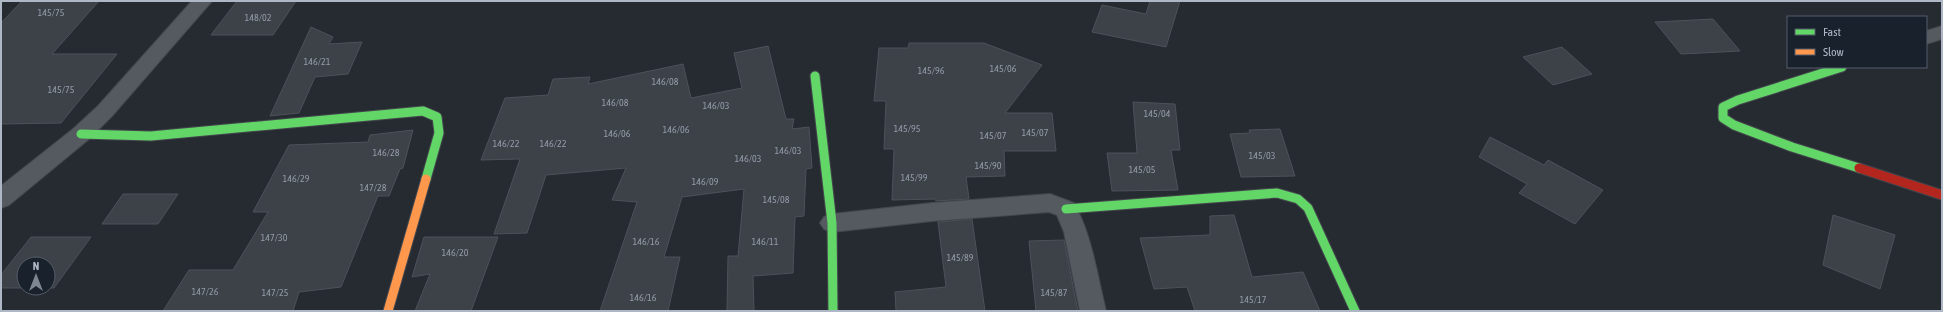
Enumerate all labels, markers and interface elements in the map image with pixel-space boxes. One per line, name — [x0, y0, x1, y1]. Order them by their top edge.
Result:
house number: 145/75 — [38, 7, 65, 18]
house number: 148/02 — [245, 12, 272, 23]
legend — [1787, 16, 1927, 68]
text: Fast — [1823, 25, 1841, 39]
text: Slow — [1823, 45, 1844, 59]
house number: 146/21 — [304, 56, 331, 67]
house number: 145/06 — [990, 63, 1017, 74]
house number: 145/96 — [918, 65, 945, 76]
house number: 146/08 — [652, 76, 679, 87]
house number: 145/75 — [48, 84, 75, 95]
house number: 146/08 — [602, 97, 629, 108]
house number: 146/03 — [703, 100, 730, 111]
house number: 145/04 — [1144, 108, 1171, 119]
house number: 145/95 — [894, 123, 921, 134]
house number: 146/06 — [663, 124, 690, 135]
house number: 145/07 — [1022, 127, 1049, 138]
house number: 146/06 — [604, 128, 631, 139]
house number: 145/07 — [980, 130, 1007, 141]
house number: 146/22 — [493, 138, 520, 149]
house number: 146/22 — [540, 138, 567, 149]
house number: 146/03 — [775, 145, 802, 156]
house number: 146/28 — [373, 147, 400, 158]
house number: 145/03 — [1249, 150, 1276, 161]
house number: 146/03 — [735, 153, 762, 164]
house number: 145/90 — [975, 160, 1002, 171]
house number: 145/05 — [1129, 164, 1156, 175]
house number: 145/99 — [901, 172, 928, 183]
house number: 146/29 — [283, 173, 310, 184]
house number: 146/09 — [692, 176, 719, 187]
house number: 147/28 — [360, 182, 387, 193]
house number: 145/08 — [763, 194, 790, 205]
house number: 147/30 — [261, 232, 288, 243]
house number: 146/16 — [633, 236, 660, 247]
house number: 146/11 — [752, 236, 779, 247]
house number: 146/20 — [442, 247, 469, 258]
house number: 145/89 — [947, 252, 974, 263]
north arrow — [16, 256, 56, 296]
text: N — [33, 260, 39, 272]
house number: 147/26 — [192, 286, 219, 297]
house number: 147/25 — [262, 287, 289, 298]
house number: 145/87 — [1041, 287, 1068, 298]
house number: 146/16 — [630, 292, 657, 303]
house number: 145/17 — [1240, 294, 1267, 305]

